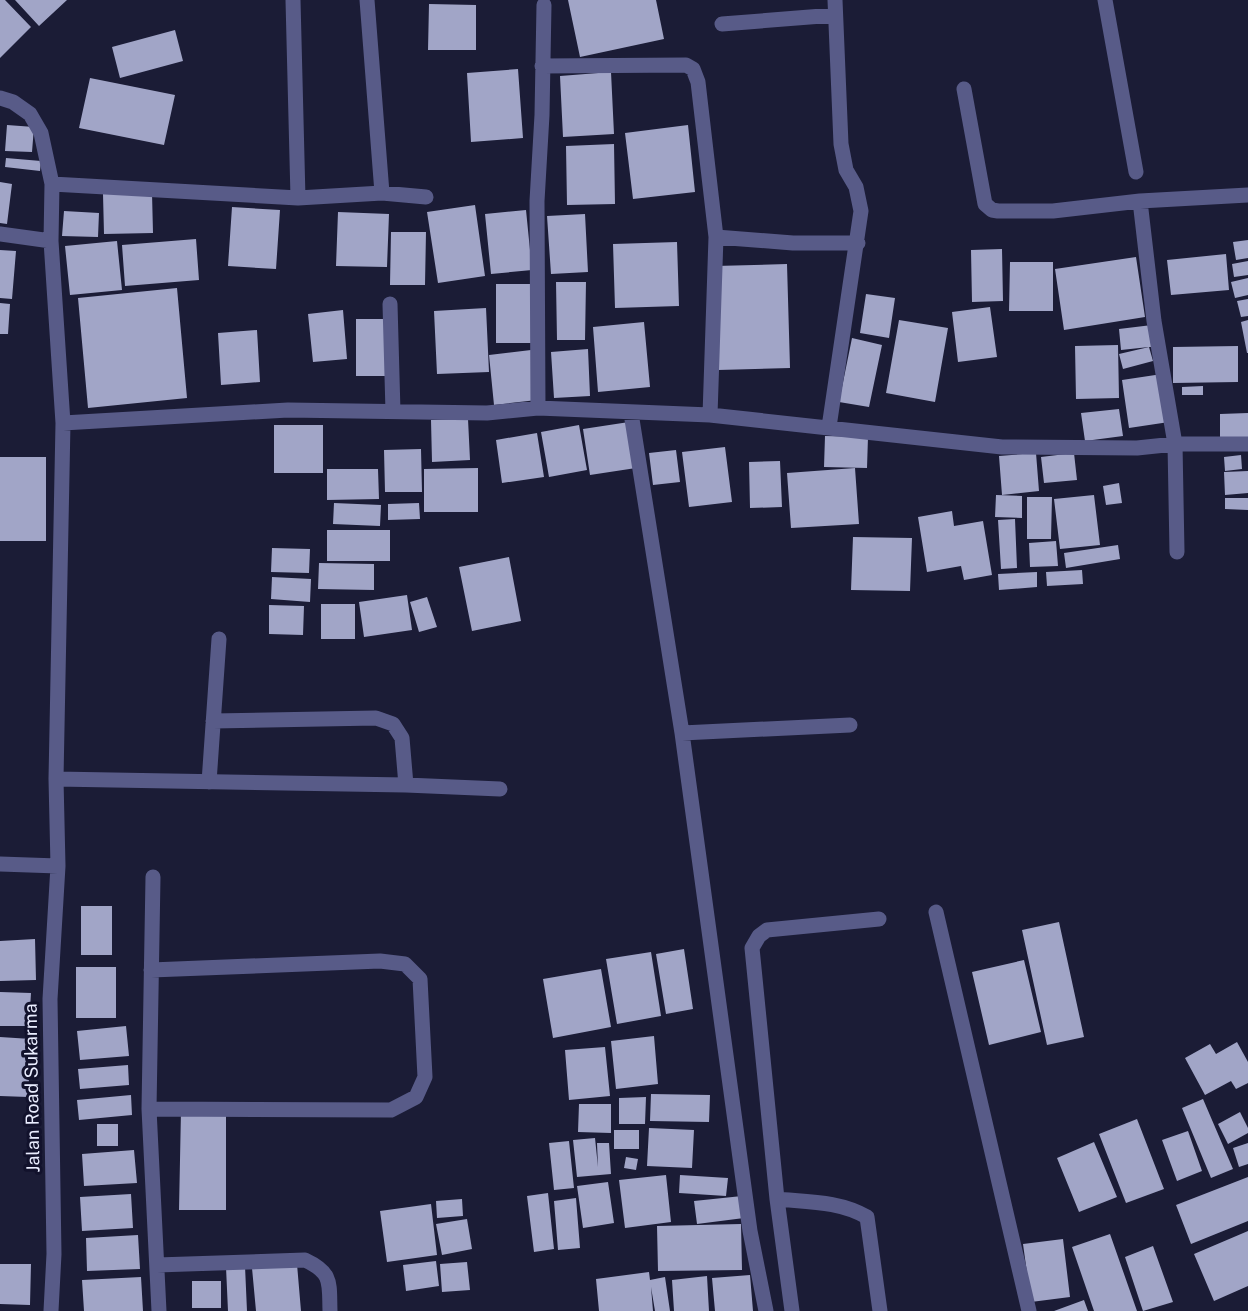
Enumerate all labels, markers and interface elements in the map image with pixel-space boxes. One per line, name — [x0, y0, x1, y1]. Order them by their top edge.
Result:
street label: Jalan Road Sukarma — [20, 1003, 43, 1173]

